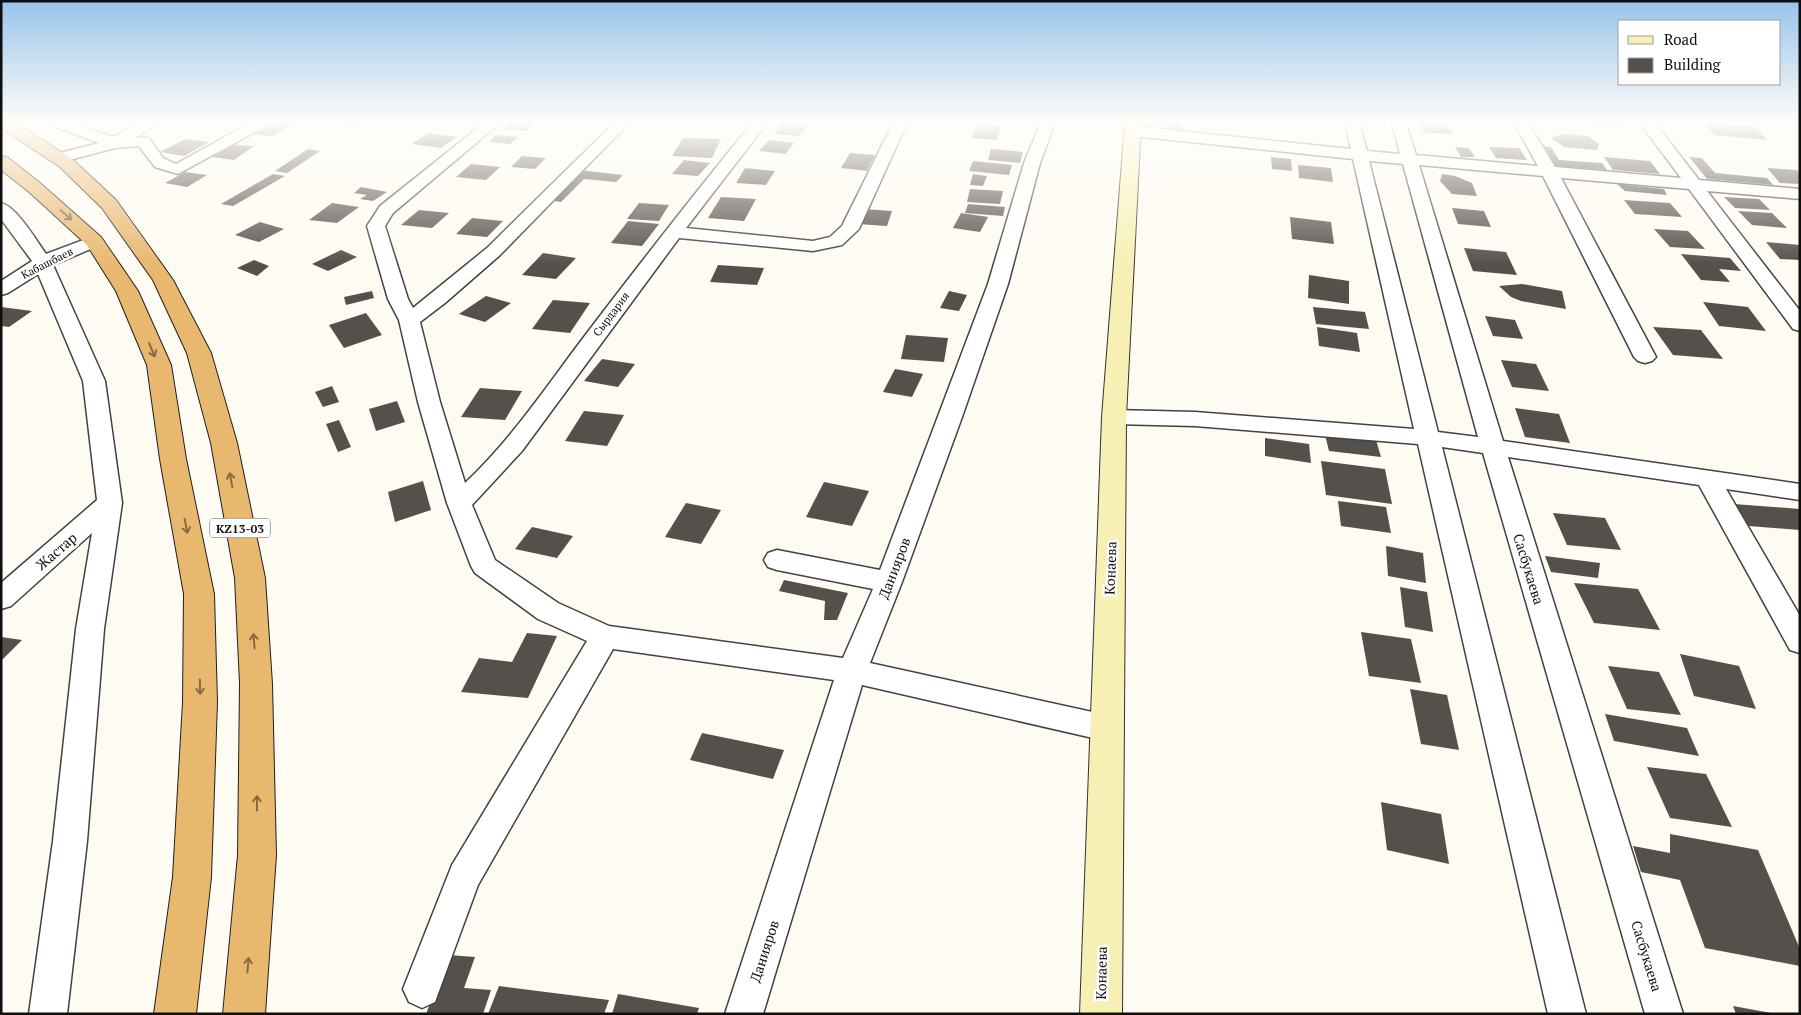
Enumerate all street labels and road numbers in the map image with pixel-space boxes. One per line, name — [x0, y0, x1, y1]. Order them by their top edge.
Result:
street label: Кабашбаев — [19, 244, 75, 282]
street label: Сырдария — [590, 289, 632, 339]
road number: KZ13-03 — [210, 518, 270, 538]
street label: Жастар — [31, 528, 81, 574]
street label: Сасбукаева — [1509, 531, 1549, 607]
street label: Данияров — [874, 535, 914, 601]
street label: Конаева — [1100, 541, 1120, 595]
street label: Данияров — [745, 917, 783, 985]
street label: Сасбукаева — [1627, 918, 1667, 994]
street label: Конаева — [1091, 946, 1111, 1000]

